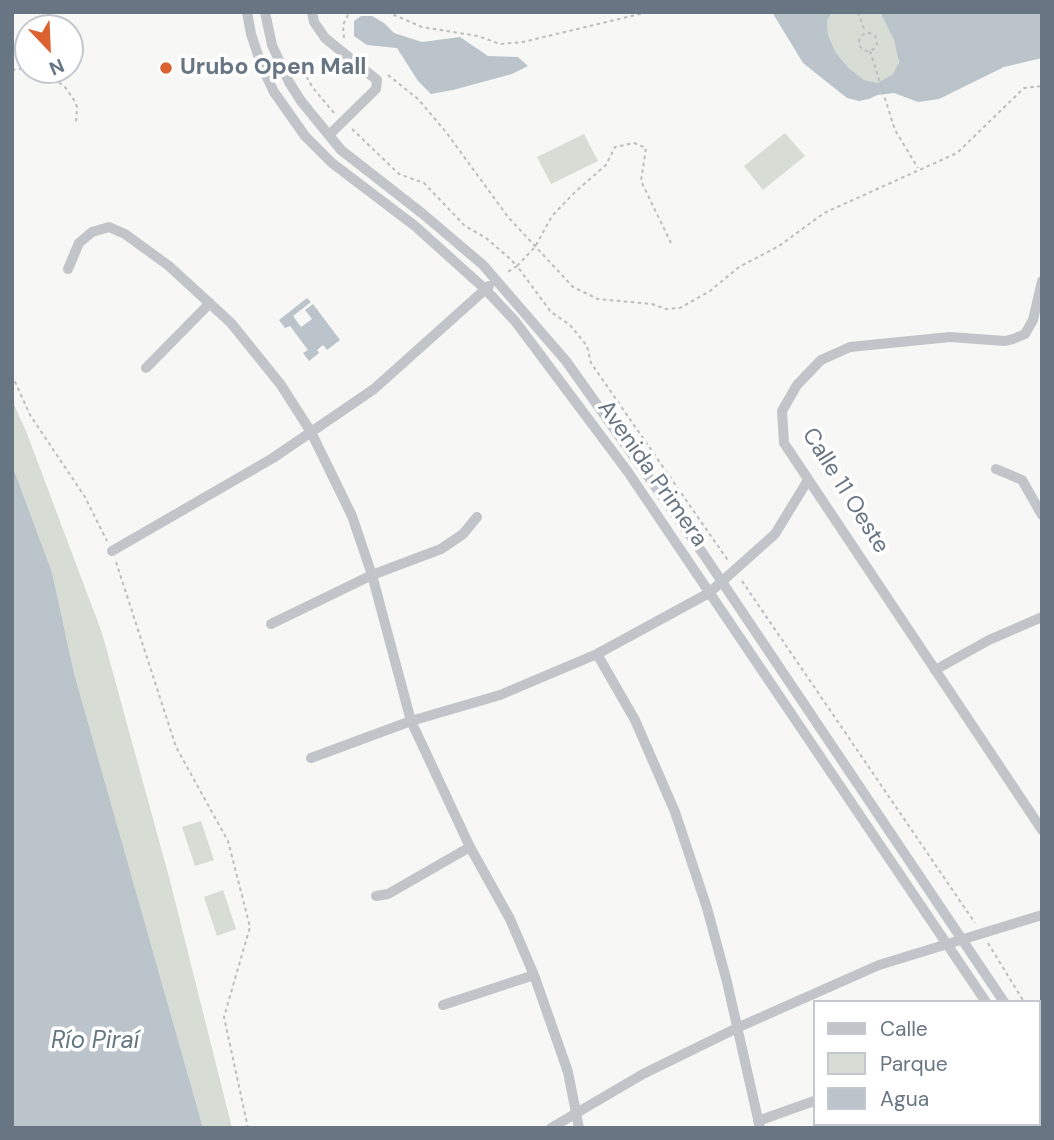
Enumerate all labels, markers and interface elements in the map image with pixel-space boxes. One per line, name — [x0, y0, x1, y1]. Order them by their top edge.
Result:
north arrow — [14, 14, 84, 84]
text: N — [45, 53, 68, 81]
place label: Urubo Open Mall — [180, 54, 367, 82]
marker: Urubo Open Mall — [158, 60, 174, 76]
street label: Avenida Primera — [591, 395, 713, 553]
street label: Calle 11 Oeste — [796, 423, 894, 559]
legend — [813, 1000, 1040, 1126]
text: Calle — [880, 1015, 928, 1043]
water label: Río Piraí — [51, 1028, 139, 1056]
text: Parque — [880, 1050, 948, 1078]
text: Agua — [880, 1085, 929, 1113]

